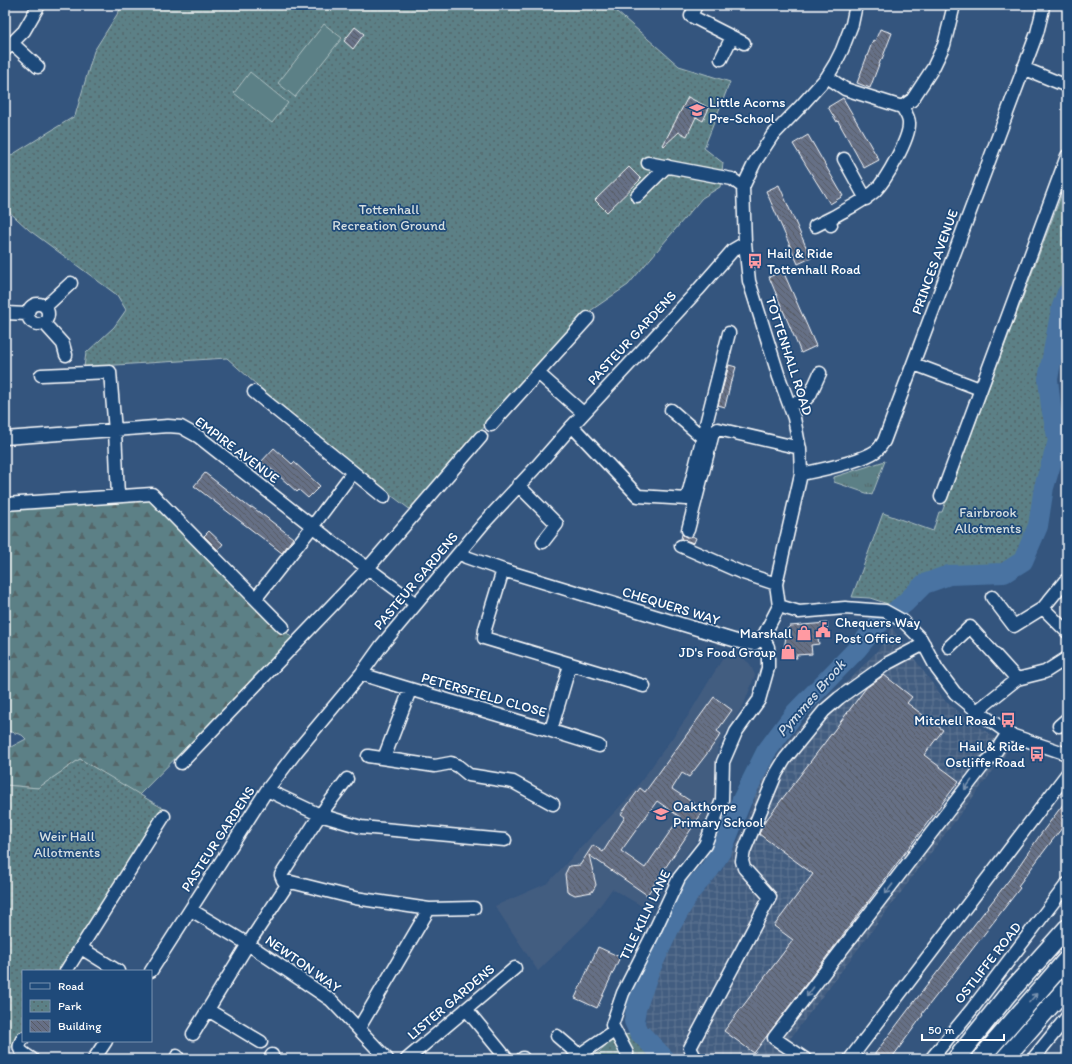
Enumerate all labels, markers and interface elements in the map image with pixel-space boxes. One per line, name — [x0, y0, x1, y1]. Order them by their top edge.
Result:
place label: Little Acorns Pre-School — [709, 94, 786, 127]
school or university icon: Little Acorns Pre-School — [688, 101, 706, 119]
park label: Tottenhall Recreation Ground — [332, 201, 446, 234]
street label: PRINCES AVENUE — [908, 207, 962, 317]
place label: Hail & Ride Tottenhall Road — [767, 245, 861, 278]
bus stop icon: Hail & Ride Tottenhall Road — [746, 252, 764, 270]
street label: PASTEUR GARDENS — [584, 287, 680, 389]
street label: TOTTENHALL ROAD — [762, 294, 816, 418]
street label: EMPIRE AVENUE — [192, 413, 283, 487]
park label: Fairbrook Allotments — [955, 504, 1021, 537]
street label: PASTEUR GARDENS — [370, 528, 462, 633]
street label: CHEQUERS WAY — [620, 583, 722, 629]
place label: Chequers Way Post Office — [835, 614, 920, 647]
public building icon: Chequers Way Post Office — [814, 621, 832, 639]
shop icon: Marshall — [795, 624, 813, 642]
place label: Marshall — [740, 625, 792, 642]
shop icon: JD's Food Group — [779, 643, 797, 661]
place label: JD's Food Group — [679, 644, 776, 661]
water label: Pymmes Brook — [773, 655, 850, 740]
street label: PETERSFIELD CLOSE — [419, 669, 549, 721]
bus stop icon: Mitchell Road — [999, 711, 1017, 729]
place label: Mitchell Road — [914, 712, 996, 729]
place label: Hail & Ride Ostliffe Road — [945, 738, 1025, 771]
bus stop icon: Hail & Ride Ostliffe Road — [1028, 745, 1046, 763]
one-way arrow — [963, 780, 972, 791]
street label: PASTEUR GARDENS — [177, 783, 259, 895]
place label: Oakthorpe Primary School — [673, 798, 764, 831]
school or university icon: Oakthorpe Primary School — [652, 805, 670, 823]
park label: Weir Hall Allotments — [34, 828, 100, 861]
street label: TILE KILN LANE — [616, 867, 674, 963]
one-way arrow — [884, 883, 893, 894]
street label: OSTLIFFE ROAD — [951, 919, 1025, 1007]
street label: NEWTON WAY — [262, 932, 344, 996]
street label: LISTER GARDENS — [404, 960, 498, 1044]
legend — [22, 970, 152, 1042]
text: Road — [58, 979, 84, 993]
one-way arrow — [805, 986, 814, 997]
one-way arrow — [1029, 992, 1038, 1003]
text: Park — [58, 999, 82, 1013]
scale bar — [922, 1016, 1004, 1042]
text: Building — [58, 1019, 102, 1033]
text: 50 m — [928, 1023, 954, 1037]

